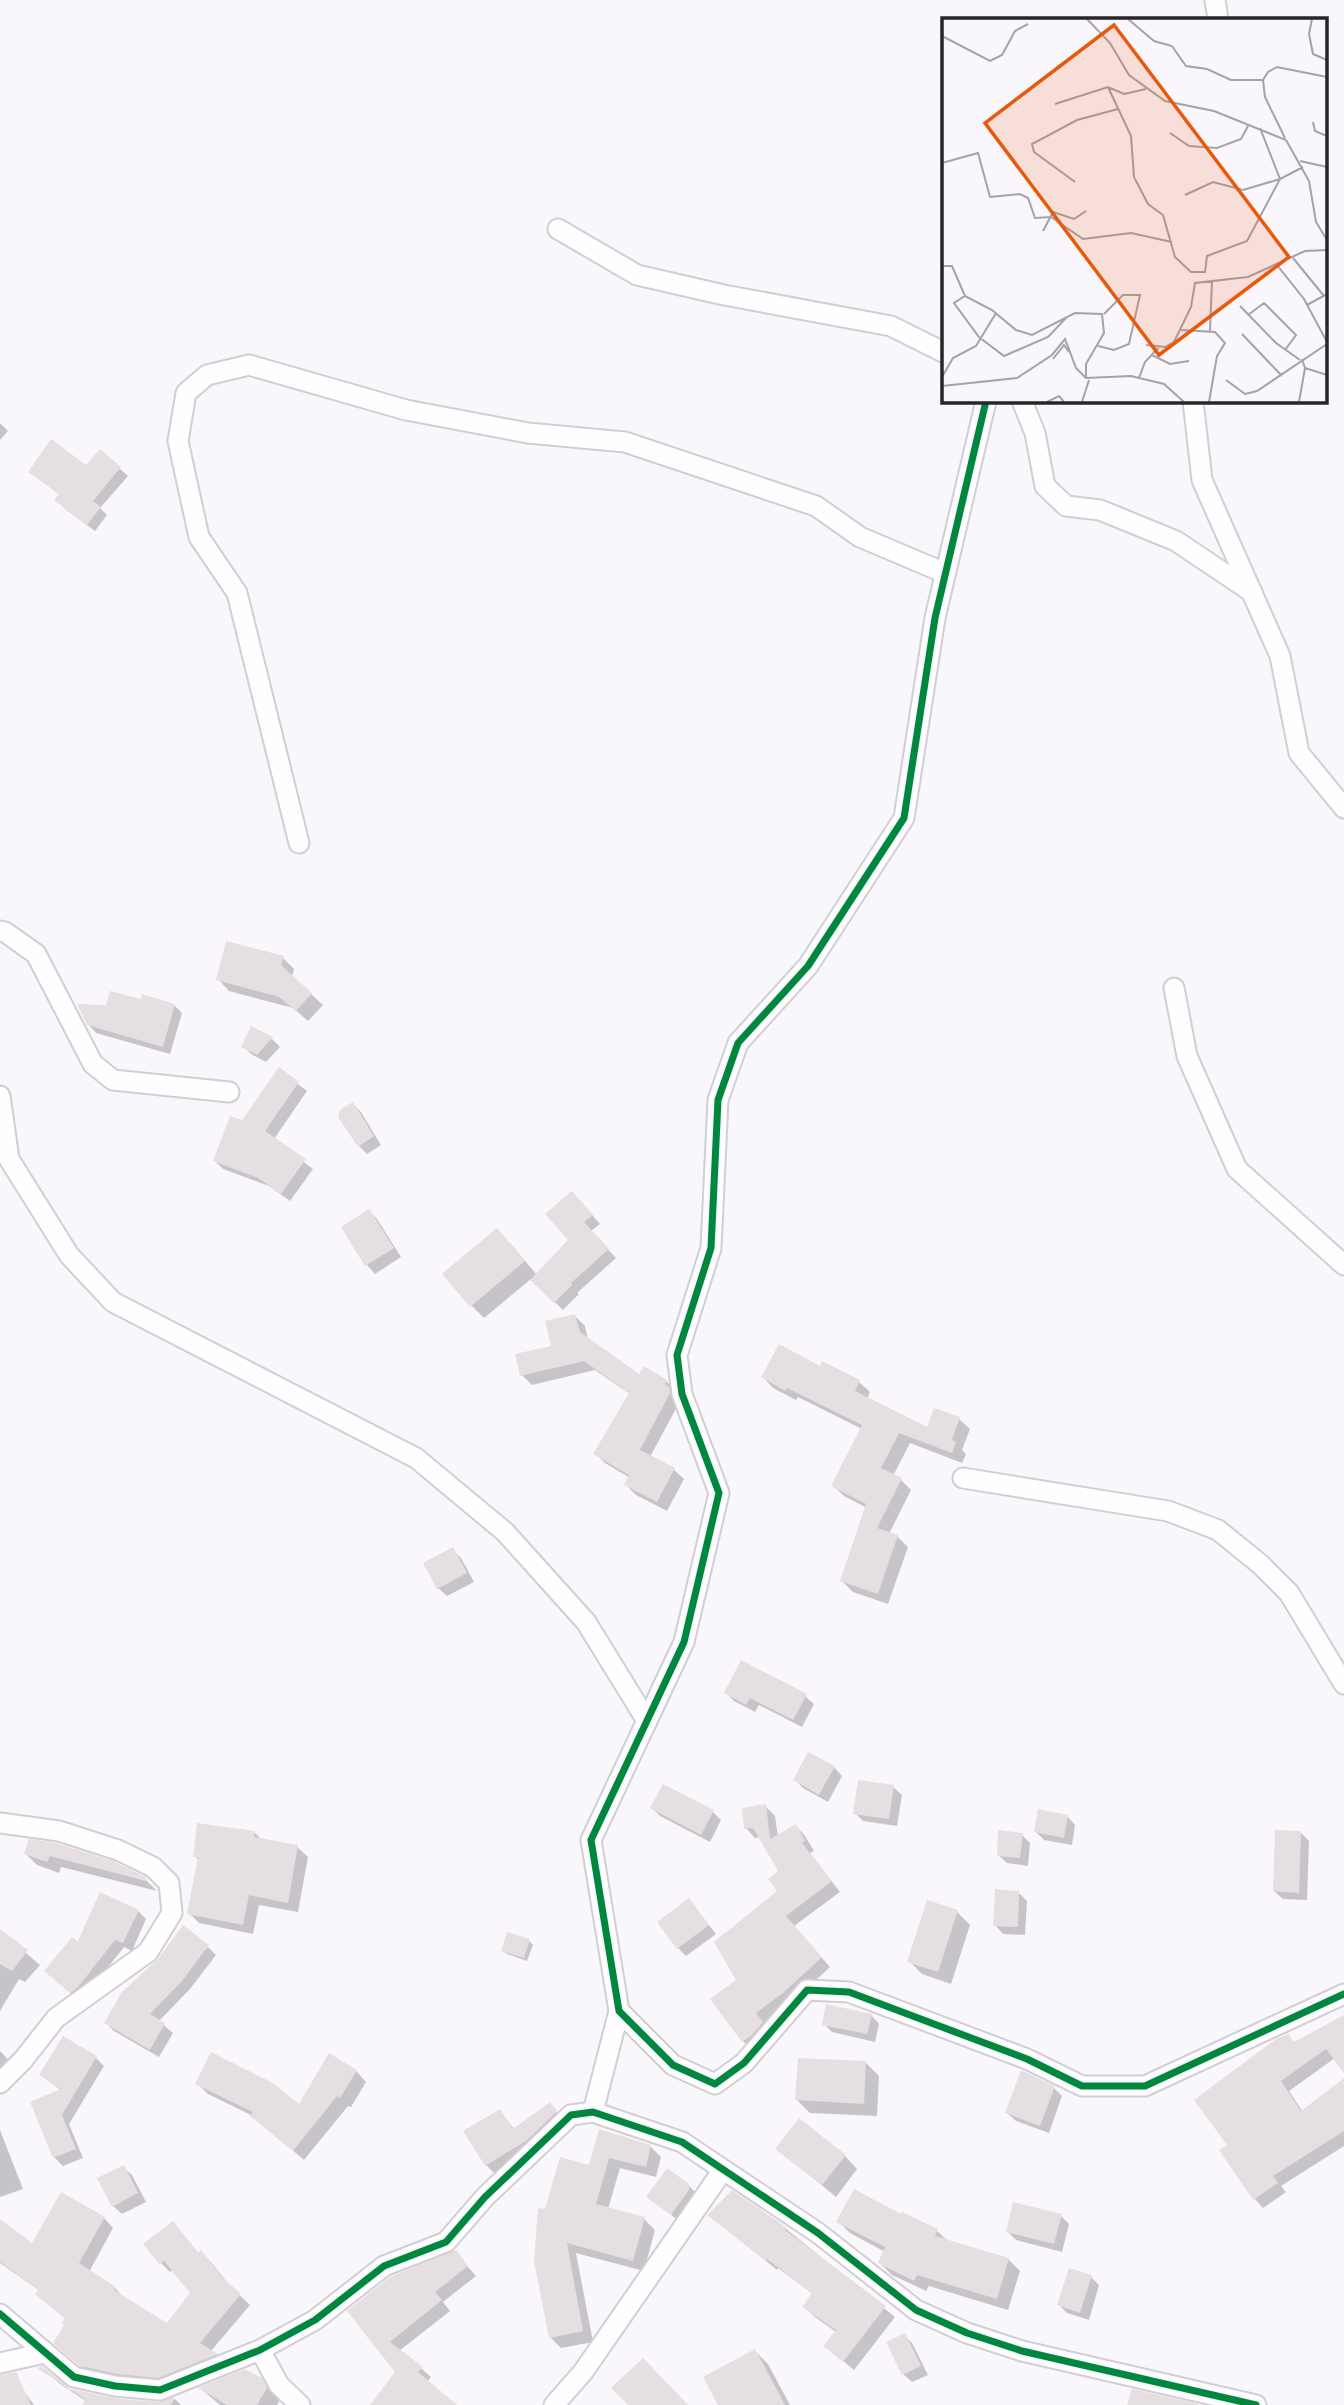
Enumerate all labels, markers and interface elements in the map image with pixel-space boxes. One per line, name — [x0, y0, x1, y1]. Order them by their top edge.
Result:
inset map — [942, 18, 1326, 402]

